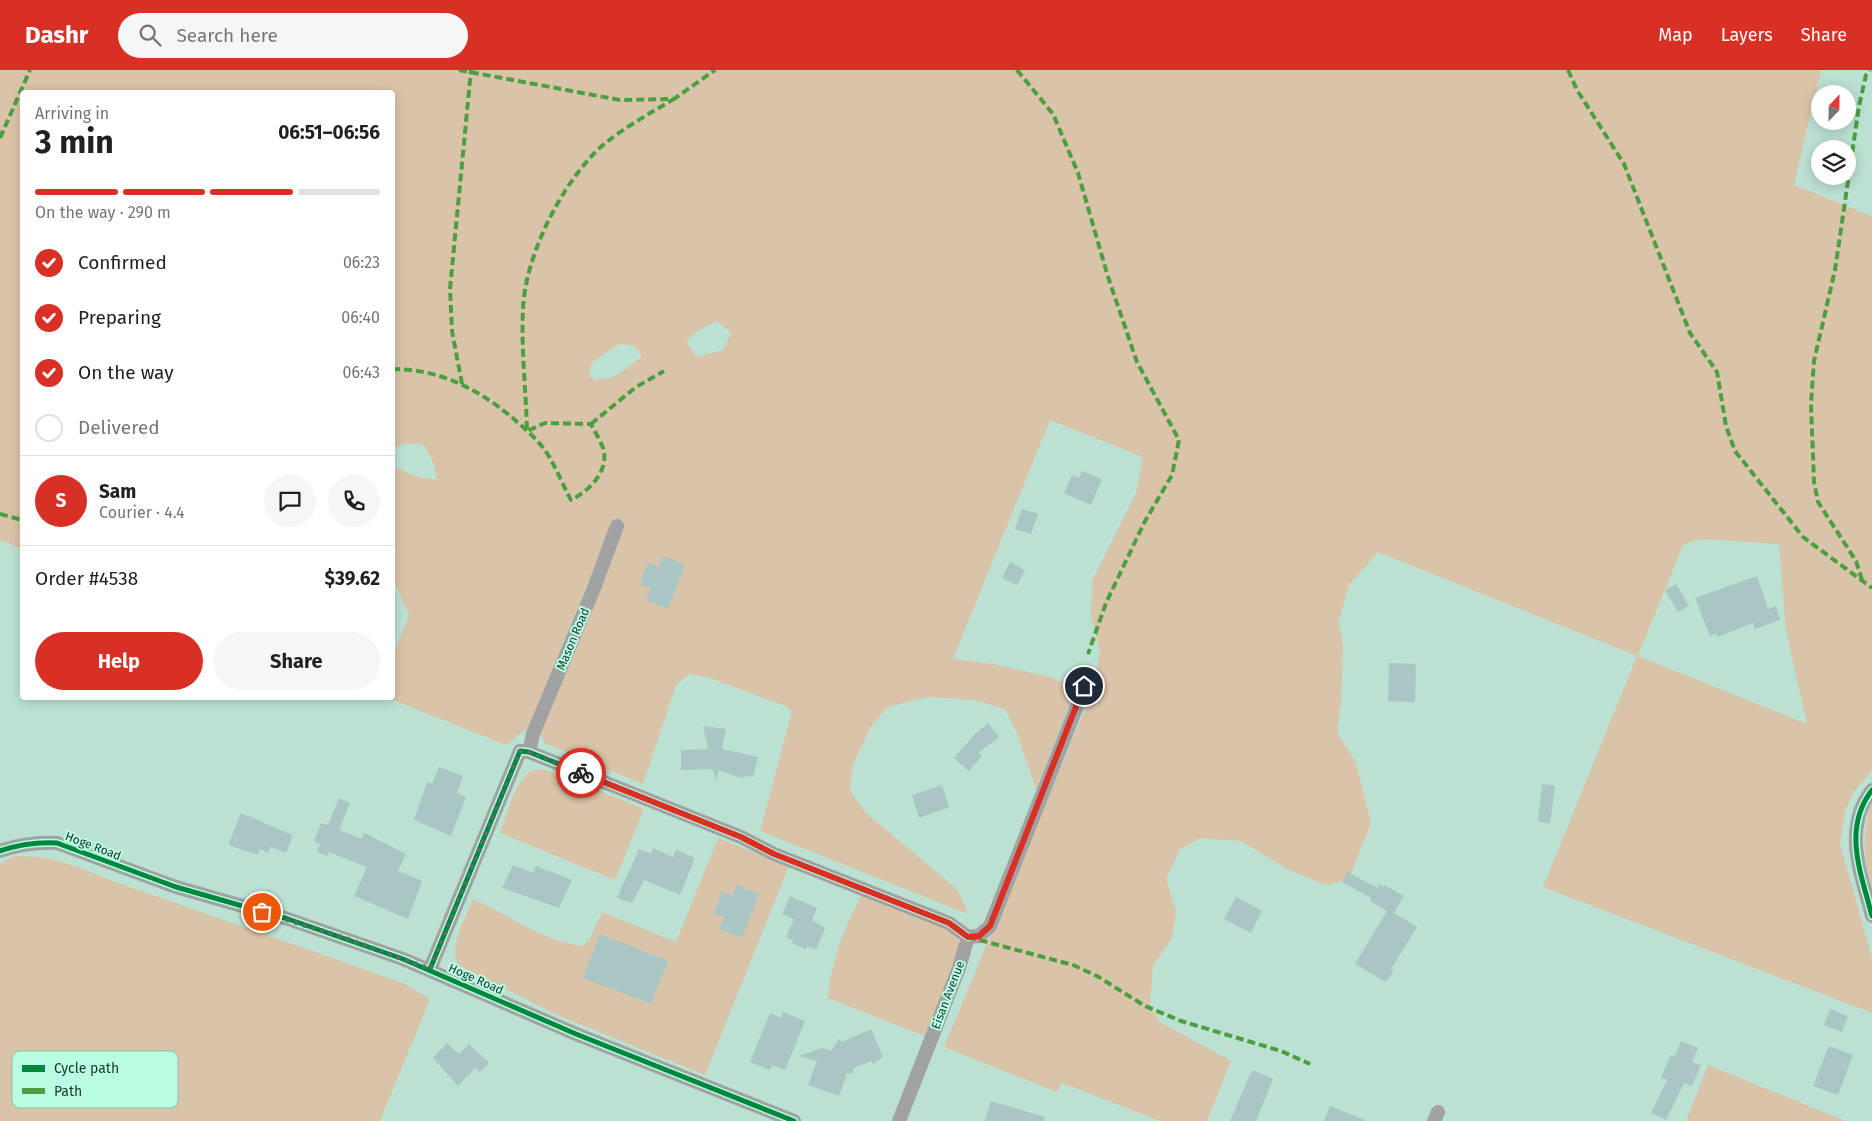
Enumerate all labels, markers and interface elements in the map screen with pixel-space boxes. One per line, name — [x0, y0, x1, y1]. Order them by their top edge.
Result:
search box — [118, 13, 468, 58]
text: Dashr — [25, 21, 88, 49]
icon: search — [136, 21, 164, 49]
text: Search here — [176, 24, 278, 47]
text: Map — [1658, 24, 1693, 46]
text: Layers — [1721, 24, 1773, 46]
text: Share — [1801, 24, 1847, 46]
north arrow — [1811, 85, 1856, 130]
map controls — [1811, 85, 1856, 185]
text: Arriving in — [35, 104, 109, 123]
text: 06:51–06:56 — [278, 121, 380, 144]
text: 3 min — [35, 123, 114, 161]
button: layers — [1811, 140, 1856, 185]
text: On the way · 290 m — [35, 203, 171, 222]
icon: check — [35, 249, 63, 277]
text: Confirmed — [78, 251, 167, 274]
text: 06:23 — [343, 253, 380, 272]
icon: check — [35, 304, 63, 332]
text: Preparing — [78, 306, 161, 329]
text: 06:40 — [341, 308, 380, 327]
icon: check — [35, 359, 63, 387]
text: On the way — [78, 361, 174, 384]
text: 06:43 — [343, 363, 380, 382]
text: Delivered — [78, 416, 160, 439]
button: chat — [264, 475, 316, 527]
button: phone — [328, 475, 380, 527]
text: Sam — [99, 480, 136, 503]
text: S — [56, 489, 66, 512]
text: Courier · 4.4 — [99, 503, 185, 522]
text: Order #4538 — [35, 567, 138, 590]
text: $39.62 — [325, 567, 380, 590]
street label: Mason Road — [554, 606, 592, 672]
button: Help — [35, 632, 203, 690]
button: Share — [213, 632, 380, 690]
pin — [1063, 665, 1105, 707]
icon: home — [1070, 672, 1098, 700]
courier — [556, 748, 606, 798]
icon: bike — [567, 759, 595, 787]
street label: Hoge Road — [63, 829, 123, 863]
pin — [241, 891, 283, 933]
icon: bag — [248, 898, 276, 926]
street label: Eisan Avenue — [929, 959, 967, 1031]
street label: Hoge Road — [446, 961, 506, 997]
legend — [12, 1051, 178, 1108]
text: Cycle path — [54, 1060, 119, 1077]
text: Path — [54, 1083, 82, 1100]

